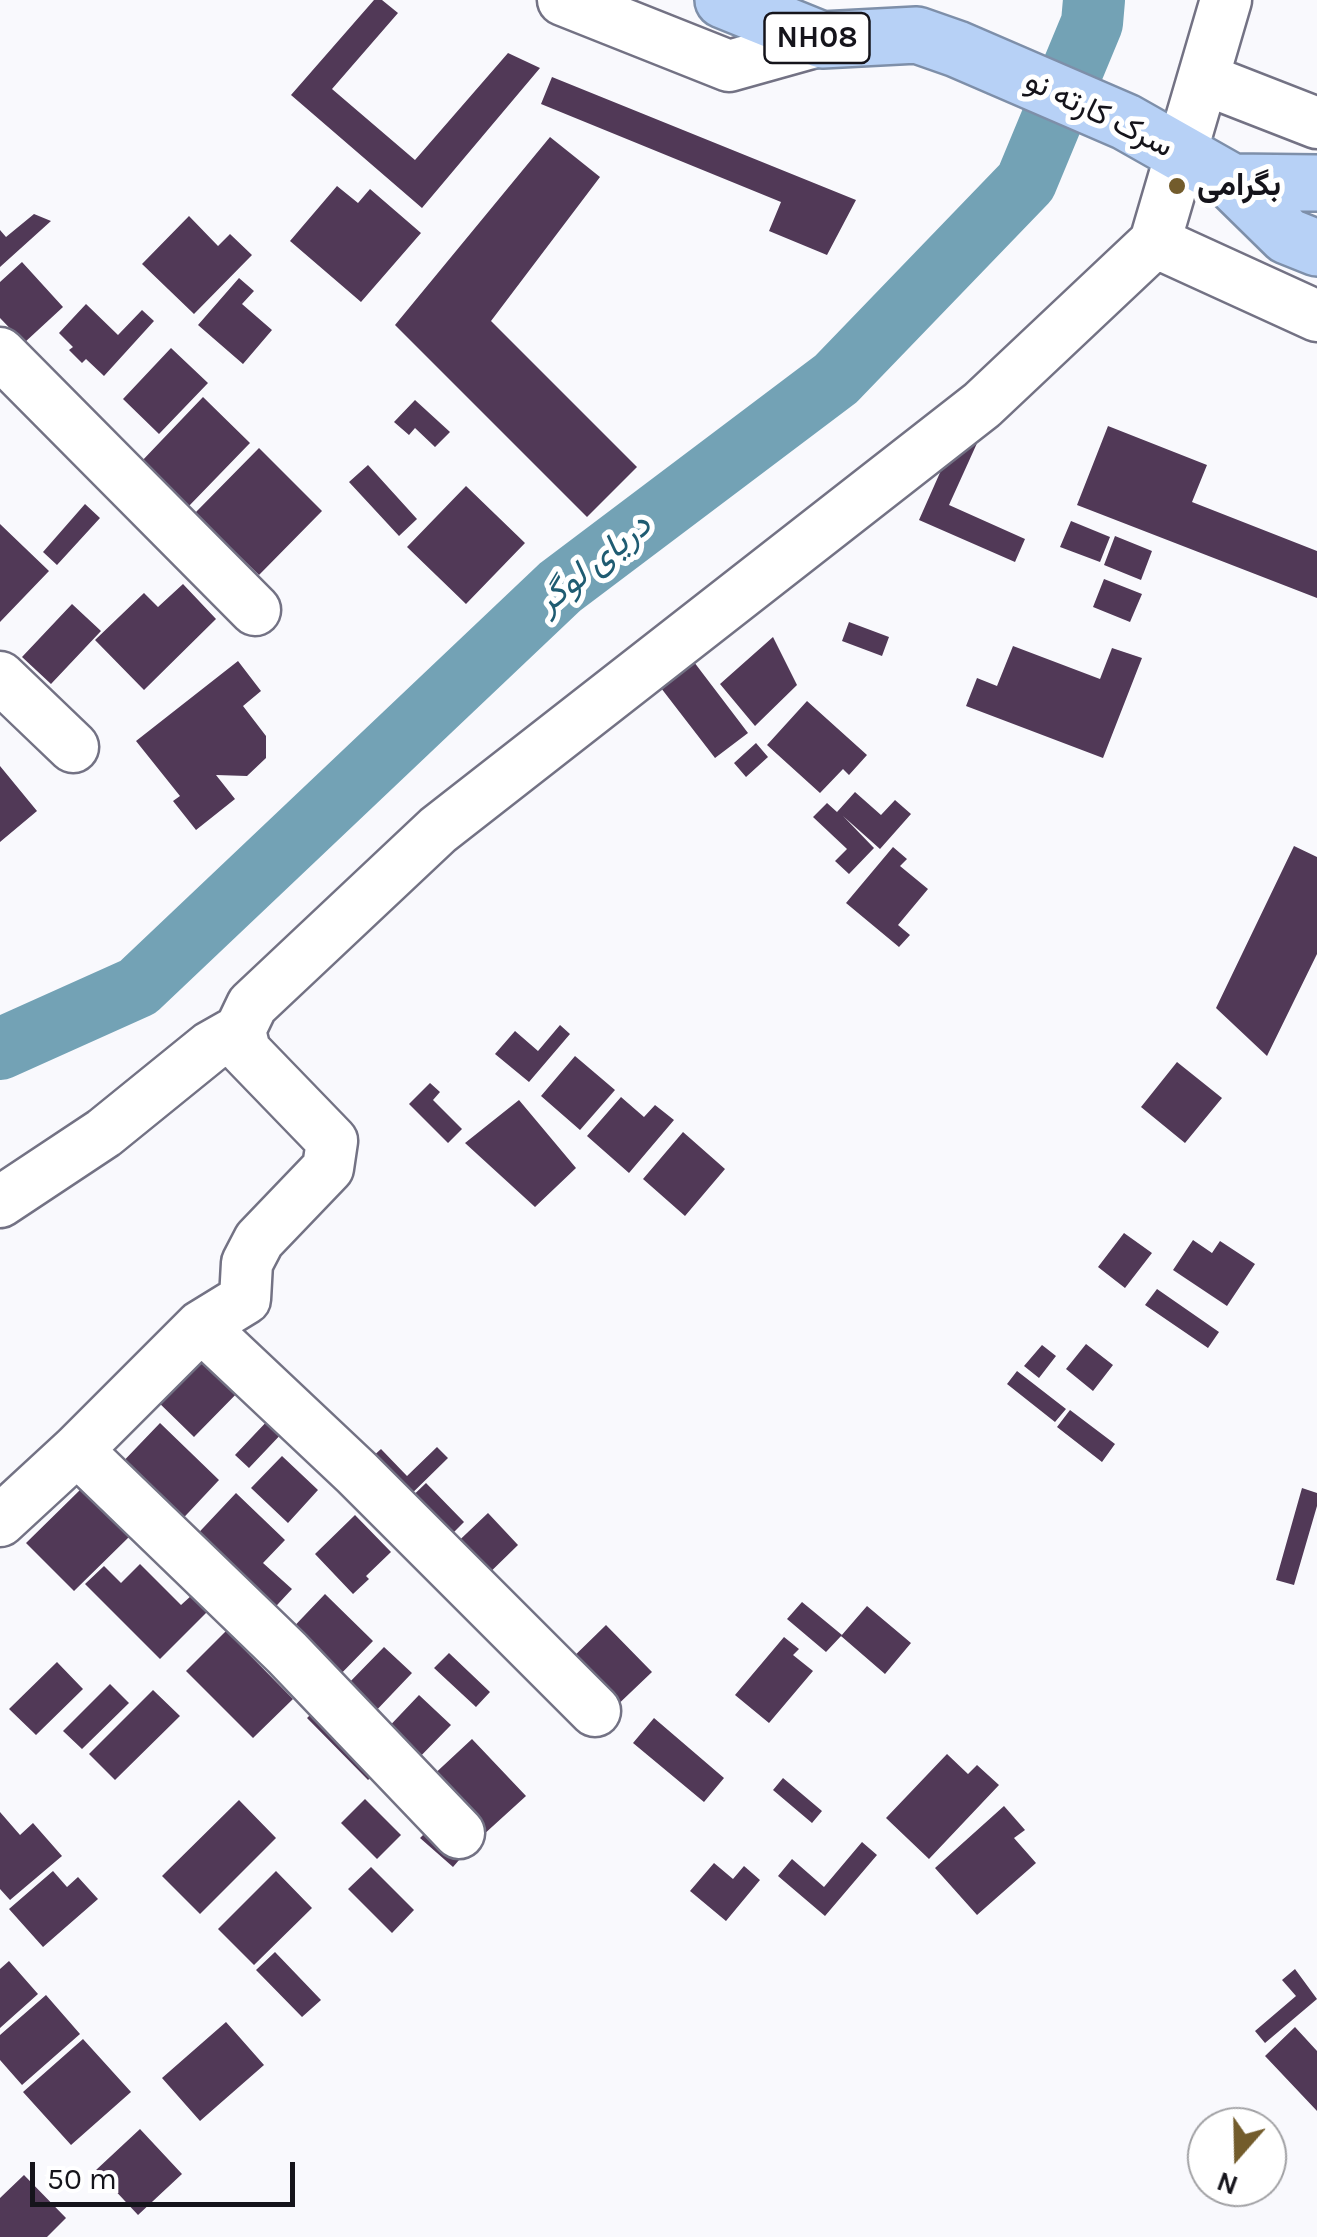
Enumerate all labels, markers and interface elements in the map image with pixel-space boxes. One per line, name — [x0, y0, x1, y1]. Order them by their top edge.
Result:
road number: NH08 — [764, 13, 870, 63]
street label: سرک کارته نو — [1019, 62, 1179, 166]
place label: بگرامی — [1197, 167, 1281, 205]
marker: بگرامی — [1166, 175, 1188, 197]
water label: دریای لوگر — [528, 505, 660, 623]
north arrow — [1187, 2107, 1287, 2207]
scale bar — [35, 2142, 300, 2204]
text: 50 m — [47, 2161, 117, 2197]
text: N — [1212, 2165, 1242, 2203]

